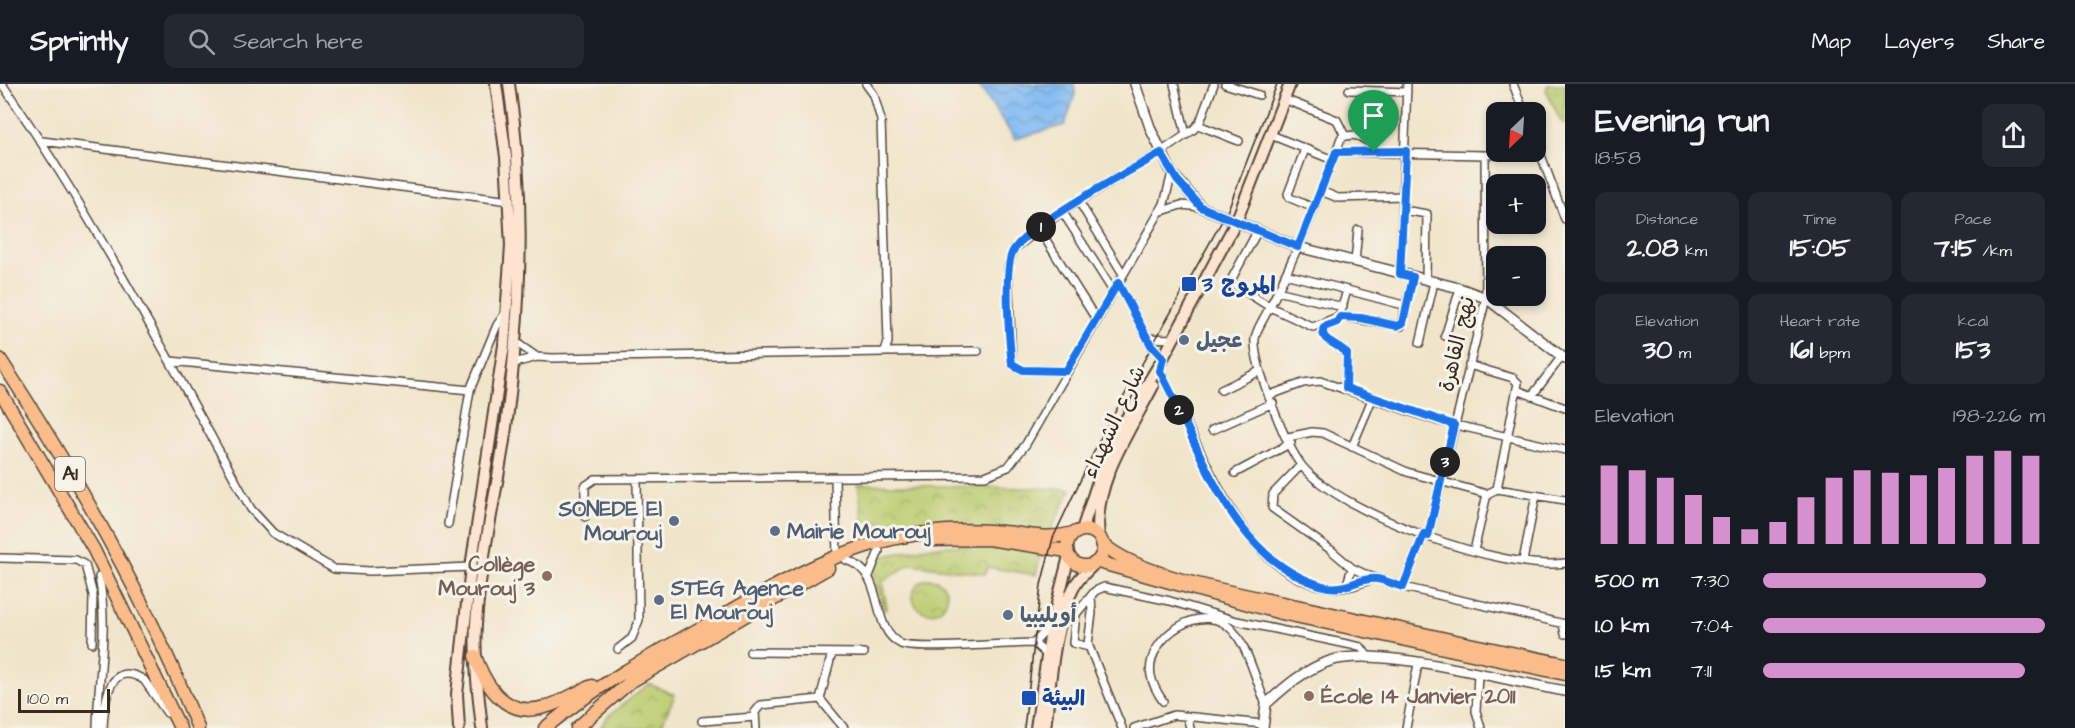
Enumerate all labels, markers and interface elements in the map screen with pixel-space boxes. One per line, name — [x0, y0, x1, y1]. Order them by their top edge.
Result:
search box — [164, 14, 584, 68]
text: Sprintly — [30, 22, 128, 61]
icon: search — [185, 25, 218, 58]
text: Search here — [233, 26, 363, 57]
text: Map — [1811, 27, 1851, 56]
text: Layers — [1884, 27, 1954, 56]
text: Share — [1987, 27, 2045, 56]
pin — [1348, 90, 1399, 152]
text: Evening run — [1595, 98, 1769, 144]
icon: arrive — [1357, 99, 1390, 132]
north arrow — [1486, 102, 1546, 162]
map controls — [1486, 102, 1546, 306]
button: share — [1982, 104, 2045, 167]
text: 18:58 — [1595, 144, 1641, 172]
button: + — [1486, 174, 1546, 234]
text: Distance — [1636, 208, 1698, 230]
text: Time — [1803, 208, 1837, 230]
text: Pace — [1954, 208, 1992, 230]
pin: 1 — [1026, 212, 1056, 242]
text: 1 — [1040, 216, 1042, 238]
text: 2.08 — [1627, 230, 1679, 266]
text: 15:05 — [1790, 230, 1850, 266]
text: 7:15 — [1934, 230, 1976, 266]
text: km — [1679, 240, 1707, 262]
text: /km — [1976, 240, 2012, 262]
button: − — [1486, 246, 1546, 306]
place label: المروج 3 — [1201, 270, 1276, 299]
marker: المروج 3 — [1180, 275, 1198, 293]
street label: نهج القاهرة — [1432, 293, 1482, 395]
text: Elevation — [1636, 310, 1698, 332]
text: Heart rate — [1780, 310, 1860, 332]
text: kcal — [1958, 310, 1988, 332]
place label: عجيل — [1196, 326, 1242, 355]
text: 30 — [1643, 332, 1672, 368]
text: 161 — [1790, 332, 1813, 368]
text: 153 — [1956, 332, 1990, 368]
marker: عجيل — [1177, 333, 1191, 347]
text: m — [1672, 342, 1691, 364]
text: bpm — [1813, 342, 1850, 364]
street label: شارع الشهداء — [1075, 361, 1153, 483]
pin: 2 — [1164, 395, 1194, 425]
text: 2 — [1174, 399, 1184, 421]
text: Elevation — [1595, 402, 1674, 430]
text: 198–226 m — [1953, 402, 2045, 430]
pin: 3 — [1430, 447, 1460, 477]
text: 3 — [1441, 451, 1449, 473]
road number: A1 — [55, 457, 85, 491]
place label: SONEDE El Mourouj — [558, 495, 663, 549]
marker: SONEDE El Mourouj — [667, 514, 681, 528]
place label: Mairie Mourouj — [787, 517, 931, 547]
marker: Mairie Mourouj — [768, 524, 782, 538]
place label: Collège Mourouj 3 — [438, 550, 536, 604]
text: 500 m — [1595, 567, 1658, 595]
text: 7:30 — [1691, 567, 1729, 595]
marker: Collège Mourouj 3 — [540, 569, 554, 583]
place label: STEG Agence El Mourouj — [670, 574, 804, 628]
marker: STEG Agence El Mourouj — [652, 593, 666, 607]
place label: أويليبيا — [1020, 601, 1077, 630]
marker: أويليبيا — [1001, 608, 1015, 622]
text: 1.0 km — [1595, 612, 1649, 640]
text: 7:04 — [1691, 612, 1733, 640]
text: 1.5 km — [1595, 657, 1650, 685]
text: 7:11 — [1691, 657, 1712, 685]
place label: École 14 Janvier 2011 — [1321, 682, 1516, 711]
place label: البيئة — [1042, 684, 1085, 713]
scale bar — [18, 686, 110, 714]
text: 100 m — [27, 688, 68, 710]
marker: البيئة — [1020, 689, 1038, 707]
marker: École 14 Janvier 2011 — [1302, 689, 1316, 703]

